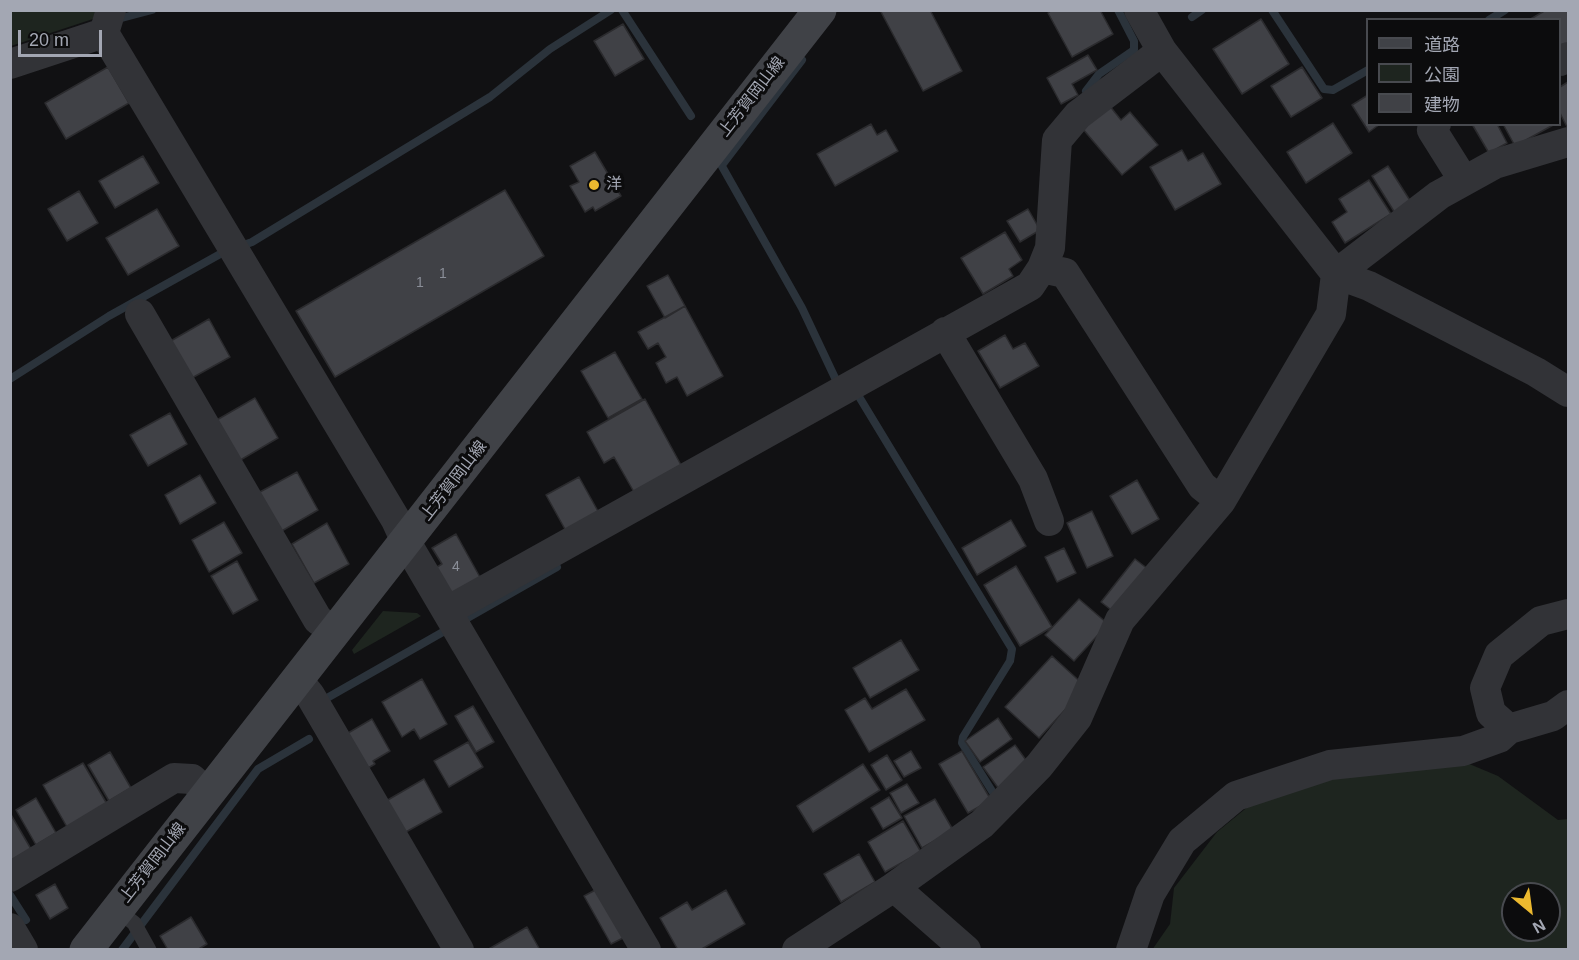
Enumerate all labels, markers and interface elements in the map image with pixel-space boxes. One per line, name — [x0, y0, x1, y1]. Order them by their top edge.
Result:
scale bar — [21, 18, 105, 56]
legend — [1366, 18, 1561, 126]
text: 20 m — [29, 30, 69, 50]
text: 道路 — [1424, 35, 1460, 55]
street label: 上芳賀岡山線 — [715, 53, 789, 141]
text: 公園 — [1424, 65, 1460, 85]
text: 建物 — [1424, 95, 1460, 115]
place label: 洋 — [606, 175, 622, 195]
marker: 洋 — [587, 178, 601, 192]
house number: 1 — [439, 266, 447, 282]
house number: 1 — [416, 275, 424, 291]
street label: 上芳賀岡山線 — [417, 437, 491, 525]
house number: 4 — [452, 559, 460, 575]
street label: 上芳賀岡山線 — [116, 819, 190, 907]
north arrow — [1501, 882, 1561, 942]
text: N — [1530, 916, 1548, 937]

